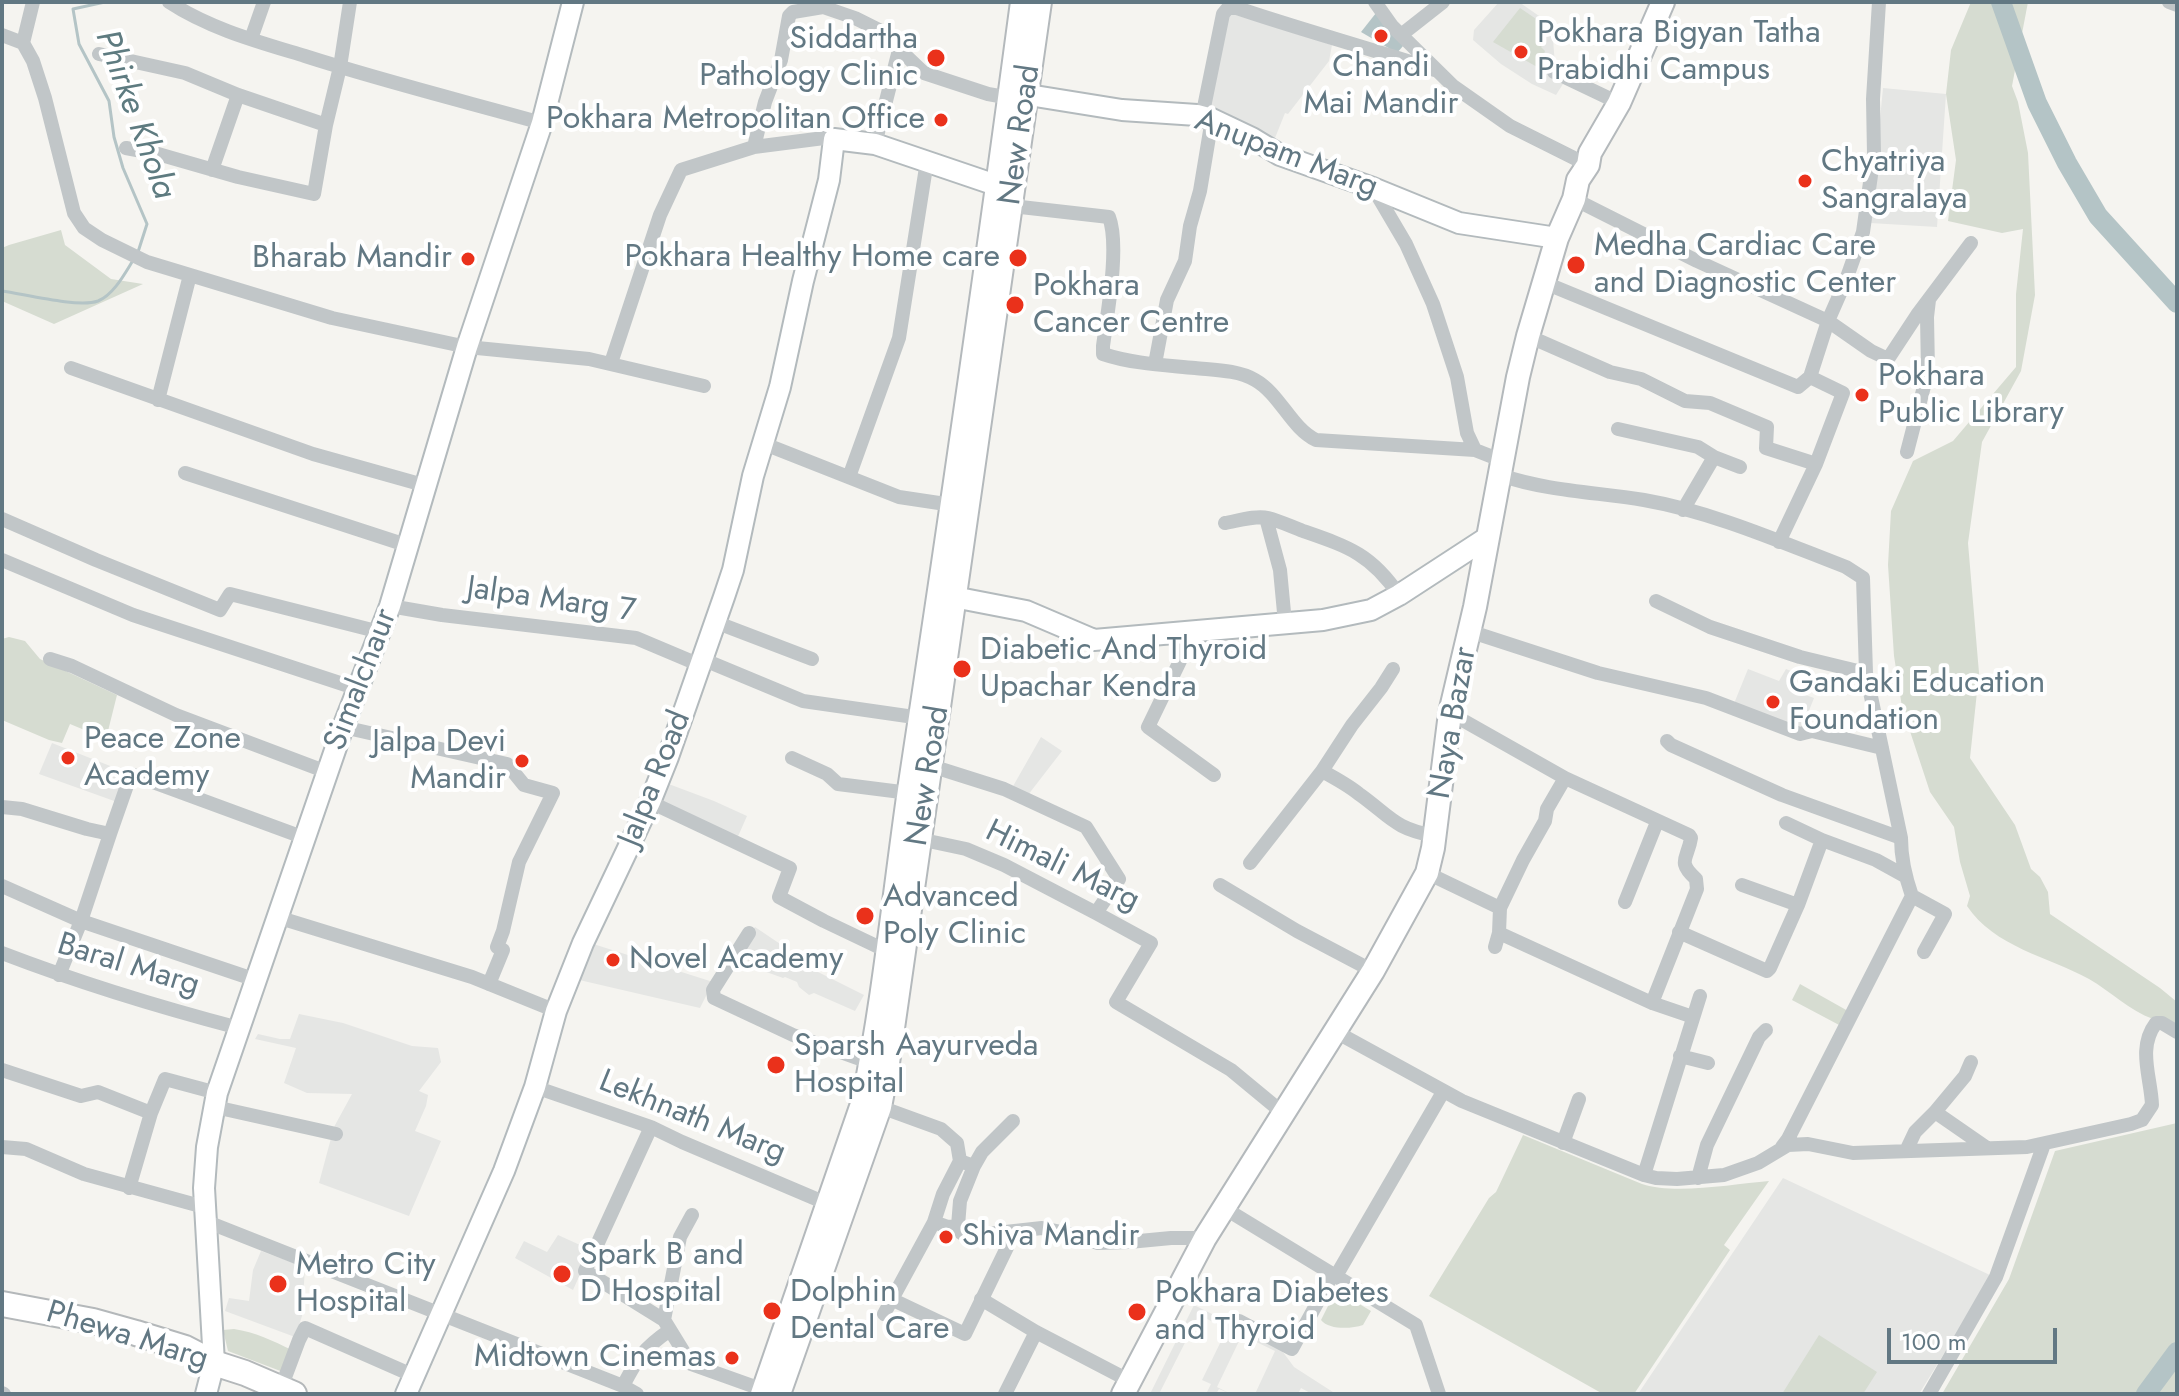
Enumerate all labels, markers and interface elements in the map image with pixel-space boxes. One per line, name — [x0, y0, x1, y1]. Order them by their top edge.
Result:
place label: Pokhara Bigyan Tatha Prabidhi Campus — [1537, 15, 1821, 90]
place label: Siddartha Pathology Clinic — [699, 21, 918, 96]
water label: Phirke Khola — [85, 25, 183, 205]
marker: Chandi Mai Mandir — [1372, 27, 1390, 45]
marker: Pokhara Bigyan Tatha Prabidhi Campus — [1512, 43, 1530, 61]
marker: Siddartha Pathology Clinic — [925, 47, 947, 69]
place label: Chandi Mai Mandir — [1304, 49, 1458, 124]
street label: New Road — [992, 62, 1050, 208]
place label: Pokhara Metropolitan Office — [546, 101, 925, 139]
street label: Anupam Marg — [1189, 102, 1383, 208]
marker: Pokhara Metropolitan Office — [932, 111, 950, 129]
place label: Chyatriya Sangralaya — [1821, 144, 1967, 219]
marker: Chyatriya Sangralaya — [1796, 172, 1814, 190]
place label: Medha Cardiac Care and Diagnostic Center — [1594, 228, 1896, 303]
place label: Pokhara Healthy Home care — [625, 239, 1000, 277]
place label: Bharab Mandir — [252, 240, 452, 278]
marker: Pokhara Healthy Home care — [1007, 247, 1029, 269]
marker: Bharab Mandir — [459, 250, 477, 268]
marker: Medha Cardiac Care and Diagnostic Center — [1565, 254, 1587, 276]
place label: Pokhara Cancer Centre — [1033, 268, 1229, 343]
marker: Pokhara Cancer Centre — [1004, 294, 1026, 316]
place label: Pokhara Public Library — [1878, 358, 2064, 433]
marker: Pokhara Public Library — [1853, 386, 1871, 404]
street label: Jalpa Marg 7 — [464, 570, 638, 632]
street label: Simalchaur — [317, 604, 407, 756]
place label: Diabetic And Thyroid Upachar Kendra — [980, 632, 1267, 707]
street label: Naya Bazar — [1422, 644, 1486, 802]
marker: Diabetic And Thyroid Upachar Kendra — [951, 658, 973, 680]
place label: Gandaki Education Foundation — [1789, 665, 2045, 740]
marker: Gandaki Education Foundation — [1764, 693, 1782, 711]
street label: New Road — [899, 703, 959, 849]
street label: Jalpa Road — [611, 706, 701, 852]
place label: Peace Zone Academy — [84, 721, 241, 796]
place label: Jalpa Devi Mandir — [372, 724, 506, 799]
marker: Peace Zone Academy — [59, 749, 77, 767]
marker: Jalpa Devi Mandir — [513, 752, 531, 770]
street label: Himali Marg — [979, 813, 1145, 921]
place label: Advanced Poly Clinic — [883, 879, 1026, 954]
marker: Advanced Poly Clinic — [854, 905, 876, 927]
street label: Baral Marg — [52, 926, 204, 1006]
place label: Novel Academy — [629, 941, 843, 979]
marker: Novel Academy — [604, 951, 622, 969]
place label: Sparsh Aayurveda Hospital — [794, 1028, 1038, 1103]
marker: Sparsh Aayurveda Hospital — [765, 1054, 787, 1076]
street label: Lekhnath Marg — [593, 1063, 791, 1173]
place label: Shiva Mandir — [962, 1218, 1139, 1256]
marker: Shiva Mandir — [937, 1228, 955, 1246]
place label: Spark B and D Hospital — [580, 1237, 744, 1312]
place label: Metro City Hospital — [296, 1247, 436, 1322]
marker: Spark B and D Hospital — [551, 1263, 573, 1285]
marker: Metro City Hospital — [267, 1273, 289, 1295]
place label: Dolphin Dental Care — [790, 1274, 949, 1349]
place label: Pokhara Diabetes and Thyroid — [1155, 1275, 1389, 1350]
street label: Phewa Marg — [41, 1294, 213, 1380]
marker: Dolphin Dental Care — [761, 1300, 783, 1322]
marker: Pokhara Diabetes and Thyroid — [1126, 1301, 1148, 1323]
scale bar — [1891, 1312, 2061, 1362]
text: 100 m — [1901, 1324, 1967, 1359]
place label: Midtown Cinemas — [474, 1339, 716, 1377]
marker: Midtown Cinemas — [723, 1349, 741, 1367]

